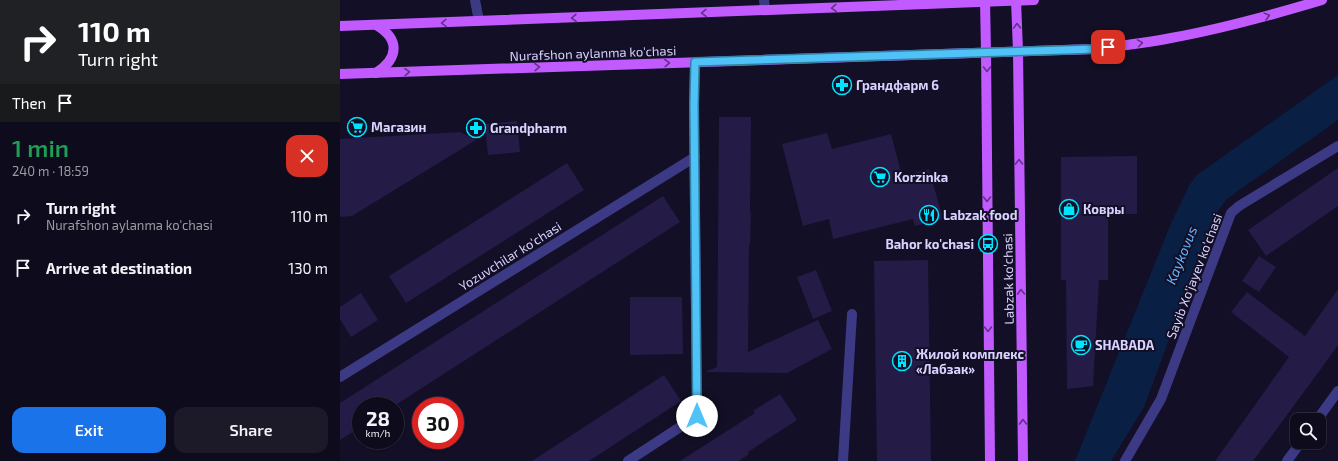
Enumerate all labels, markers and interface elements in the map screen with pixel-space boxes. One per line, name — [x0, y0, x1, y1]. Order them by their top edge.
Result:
one-way arrow — [831, 3, 837, 12]
one-way arrow — [701, 8, 707, 17]
one-way arrow — [1263, 12, 1270, 21]
one-way arrow — [571, 13, 577, 22]
text: 110 m — [78, 14, 151, 48]
icon: right — [12, 16, 64, 68]
one-way arrow — [441, 18, 447, 27]
one-way arrow — [1012, 23, 1021, 29]
pin — [1091, 30, 1125, 64]
icon: arrive — [1097, 36, 1119, 58]
one-way arrow — [1137, 39, 1143, 48]
street label: Nurafshon aylanma ko'chasi — [509, 42, 677, 64]
text: Turn right — [78, 48, 158, 70]
one-way arrow — [664, 59, 670, 67]
one-way arrow — [534, 63, 540, 72]
one-way arrow — [983, 66, 991, 72]
one-way arrow — [404, 67, 410, 76]
pharmacy icon: Грандфарм 6 — [831, 74, 853, 96]
place label: Грандфарм 6 — [856, 77, 939, 93]
icon: arrive — [54, 92, 76, 114]
text: Then — [12, 94, 46, 112]
supermarket icon: Магазин — [346, 116, 368, 138]
pharmacy icon: Grandpharm — [465, 117, 487, 139]
place label: Магазин — [371, 119, 427, 135]
place label: Grandpharm — [490, 120, 567, 136]
text: 1 min — [12, 133, 69, 162]
button: close — [286, 135, 328, 177]
one-way arrow — [1015, 159, 1023, 165]
text: 240 m · 18:59 — [12, 163, 89, 179]
supermarket icon: Korzinka — [869, 166, 891, 188]
place label: Korzinka — [894, 169, 948, 185]
one-way arrow — [983, 196, 992, 202]
shop icon: Ковры — [1058, 198, 1080, 220]
text: Turn right — [46, 199, 116, 217]
place label: Ковры — [1083, 201, 1124, 217]
restaurant icon: Labzak food — [918, 204, 940, 226]
icon: right — [12, 205, 34, 227]
text: 110 m — [291, 207, 328, 225]
place label: Labzak food — [943, 207, 1017, 223]
street label: Sayib Xo'jayev ko'chasi — [1163, 211, 1225, 341]
text: Nurafshon aylanma ko'chasi — [46, 217, 213, 233]
street label: Yozuvchilar ko'chasi — [456, 218, 564, 294]
water label: Kaykovus — [1162, 223, 1200, 287]
bus stop icon: Bahor ko'chasi — [977, 233, 999, 255]
street label: Labzak ko'chasi — [999, 233, 1017, 325]
place label: Bahor ko'chasi — [885, 236, 974, 252]
icon: arrive — [12, 257, 34, 279]
text: Arrive at destination — [46, 259, 192, 277]
text: 130 m — [288, 259, 328, 277]
one-way arrow — [1017, 289, 1025, 295]
one-way arrow — [984, 326, 993, 332]
cafe icon: SHABADA — [1070, 334, 1092, 356]
place label: SHABADA — [1095, 337, 1155, 353]
place label: Жилой комплекс «Лабзак» — [916, 346, 1025, 377]
building icon: Жилой комплекс «Лабзак» — [891, 350, 913, 372]
position arrow — [676, 395, 718, 437]
speed limit sign: 30 — [412, 397, 464, 449]
text: 28 — [366, 406, 390, 430]
button: Exit — [12, 407, 166, 453]
button: Share — [174, 407, 328, 453]
map controls — [1290, 413, 1326, 449]
button: search — [1290, 413, 1326, 449]
one-way arrow — [1019, 419, 1027, 425]
text: km/h — [366, 427, 390, 439]

